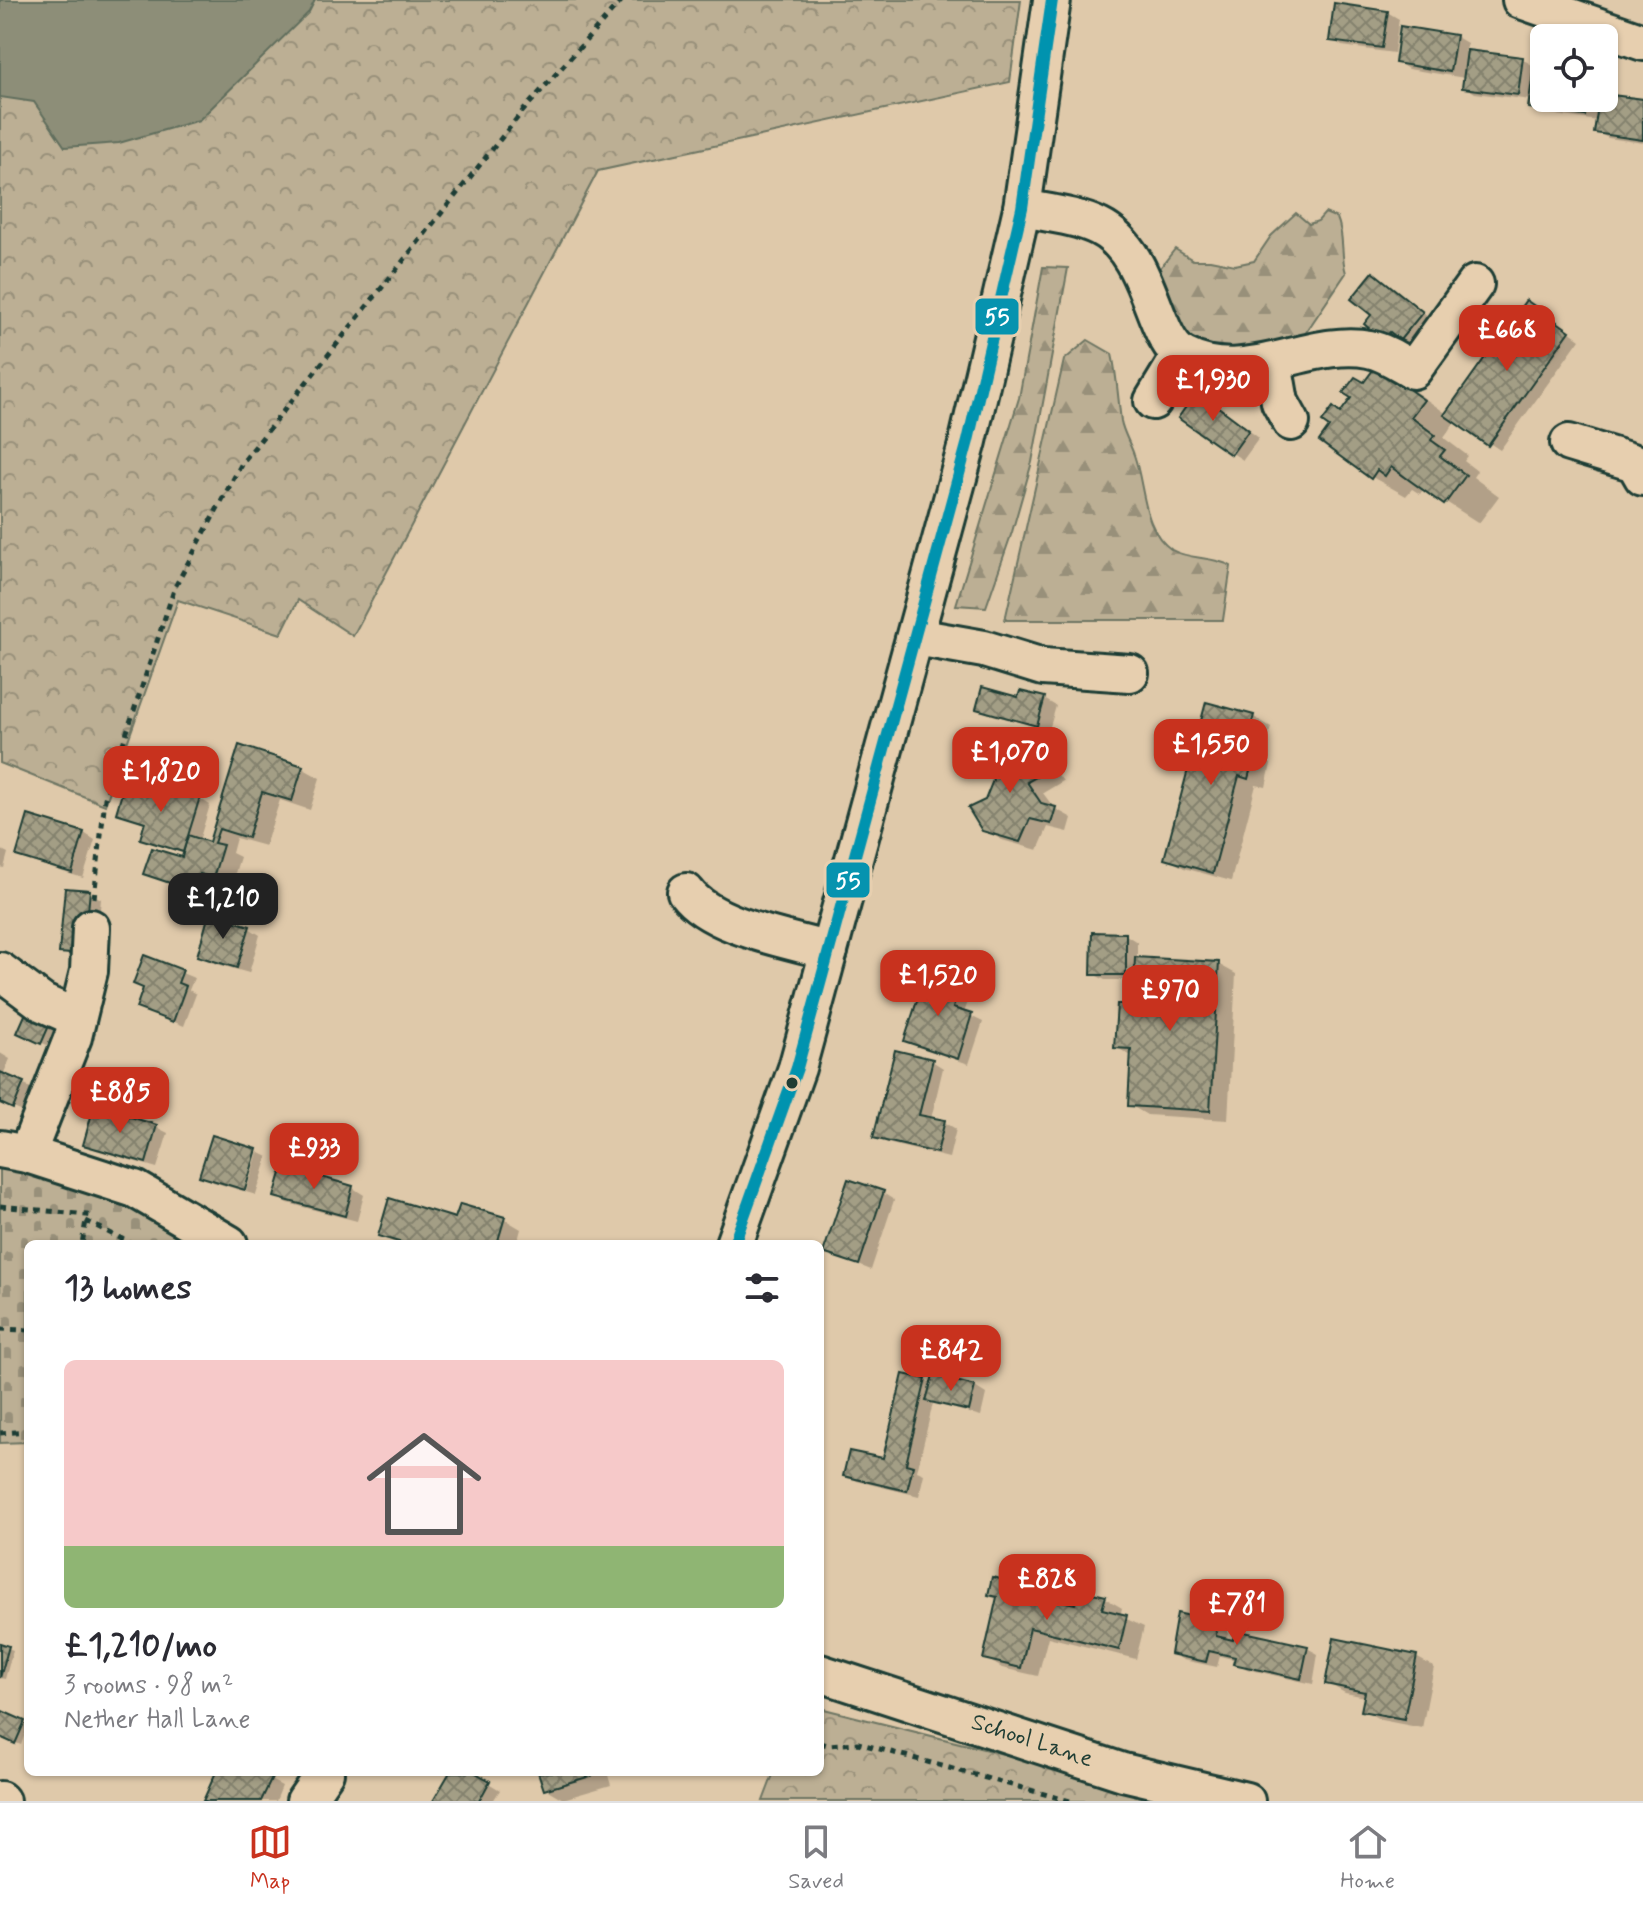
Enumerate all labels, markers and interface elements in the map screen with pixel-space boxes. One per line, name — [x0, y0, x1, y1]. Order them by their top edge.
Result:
map controls — [1530, 24, 1618, 112]
button: locate — [1530, 24, 1618, 112]
line badge: 55 — [974, 297, 1020, 336]
text: 55 — [985, 304, 1010, 332]
pin: £668 — [1460, 305, 1554, 373]
text: £668 — [1477, 314, 1537, 348]
pin: £1,930 — [1148, 355, 1278, 423]
text: £1,930 — [1175, 364, 1251, 398]
pin: £1,550 — [1146, 719, 1276, 787]
pin: £1,070 — [945, 727, 1075, 795]
text: £1,550 — [1172, 728, 1250, 762]
text: £1,070 — [970, 736, 1050, 770]
pin: £1,820 — [96, 746, 226, 814]
text: £1,820 — [121, 755, 201, 789]
line badge: 55 — [825, 861, 871, 899]
text: 55 — [836, 868, 861, 896]
pin: £1,210 — [158, 873, 288, 941]
text: £1,210 — [186, 882, 260, 916]
pin: £1,520 — [873, 950, 1003, 1018]
text: £1,520 — [898, 959, 978, 993]
pin: £970 — [1123, 965, 1217, 1033]
text: £970 — [1140, 974, 1200, 1008]
pin: £885 — [73, 1067, 167, 1135]
unlabelled marker — [784, 1075, 800, 1091]
text: £885 — [89, 1076, 151, 1110]
pin: £933 — [267, 1123, 361, 1191]
text: £933 — [288, 1132, 340, 1166]
text: 13 homes — [64, 1266, 192, 1311]
icon: filters — [740, 1266, 784, 1310]
pin: £842 — [904, 1325, 998, 1393]
text: £842 — [919, 1334, 983, 1368]
icon: home — [352, 1412, 496, 1556]
pin: £828 — [1000, 1554, 1094, 1622]
text: £828 — [1017, 1563, 1077, 1597]
pin: £781 — [1190, 1579, 1284, 1647]
text: £781 — [1208, 1588, 1266, 1622]
text: £1,210/mo — [64, 1624, 217, 1669]
text: 3 rooms · 98 m² — [64, 1669, 233, 1703]
text: Nether Hall Lane — [64, 1703, 251, 1737]
street label: School Lane — [967, 1707, 1097, 1775]
tab: Map — [248, 1820, 292, 1896]
tab: Saved — [788, 1820, 844, 1896]
tab: Home — [1340, 1820, 1395, 1896]

